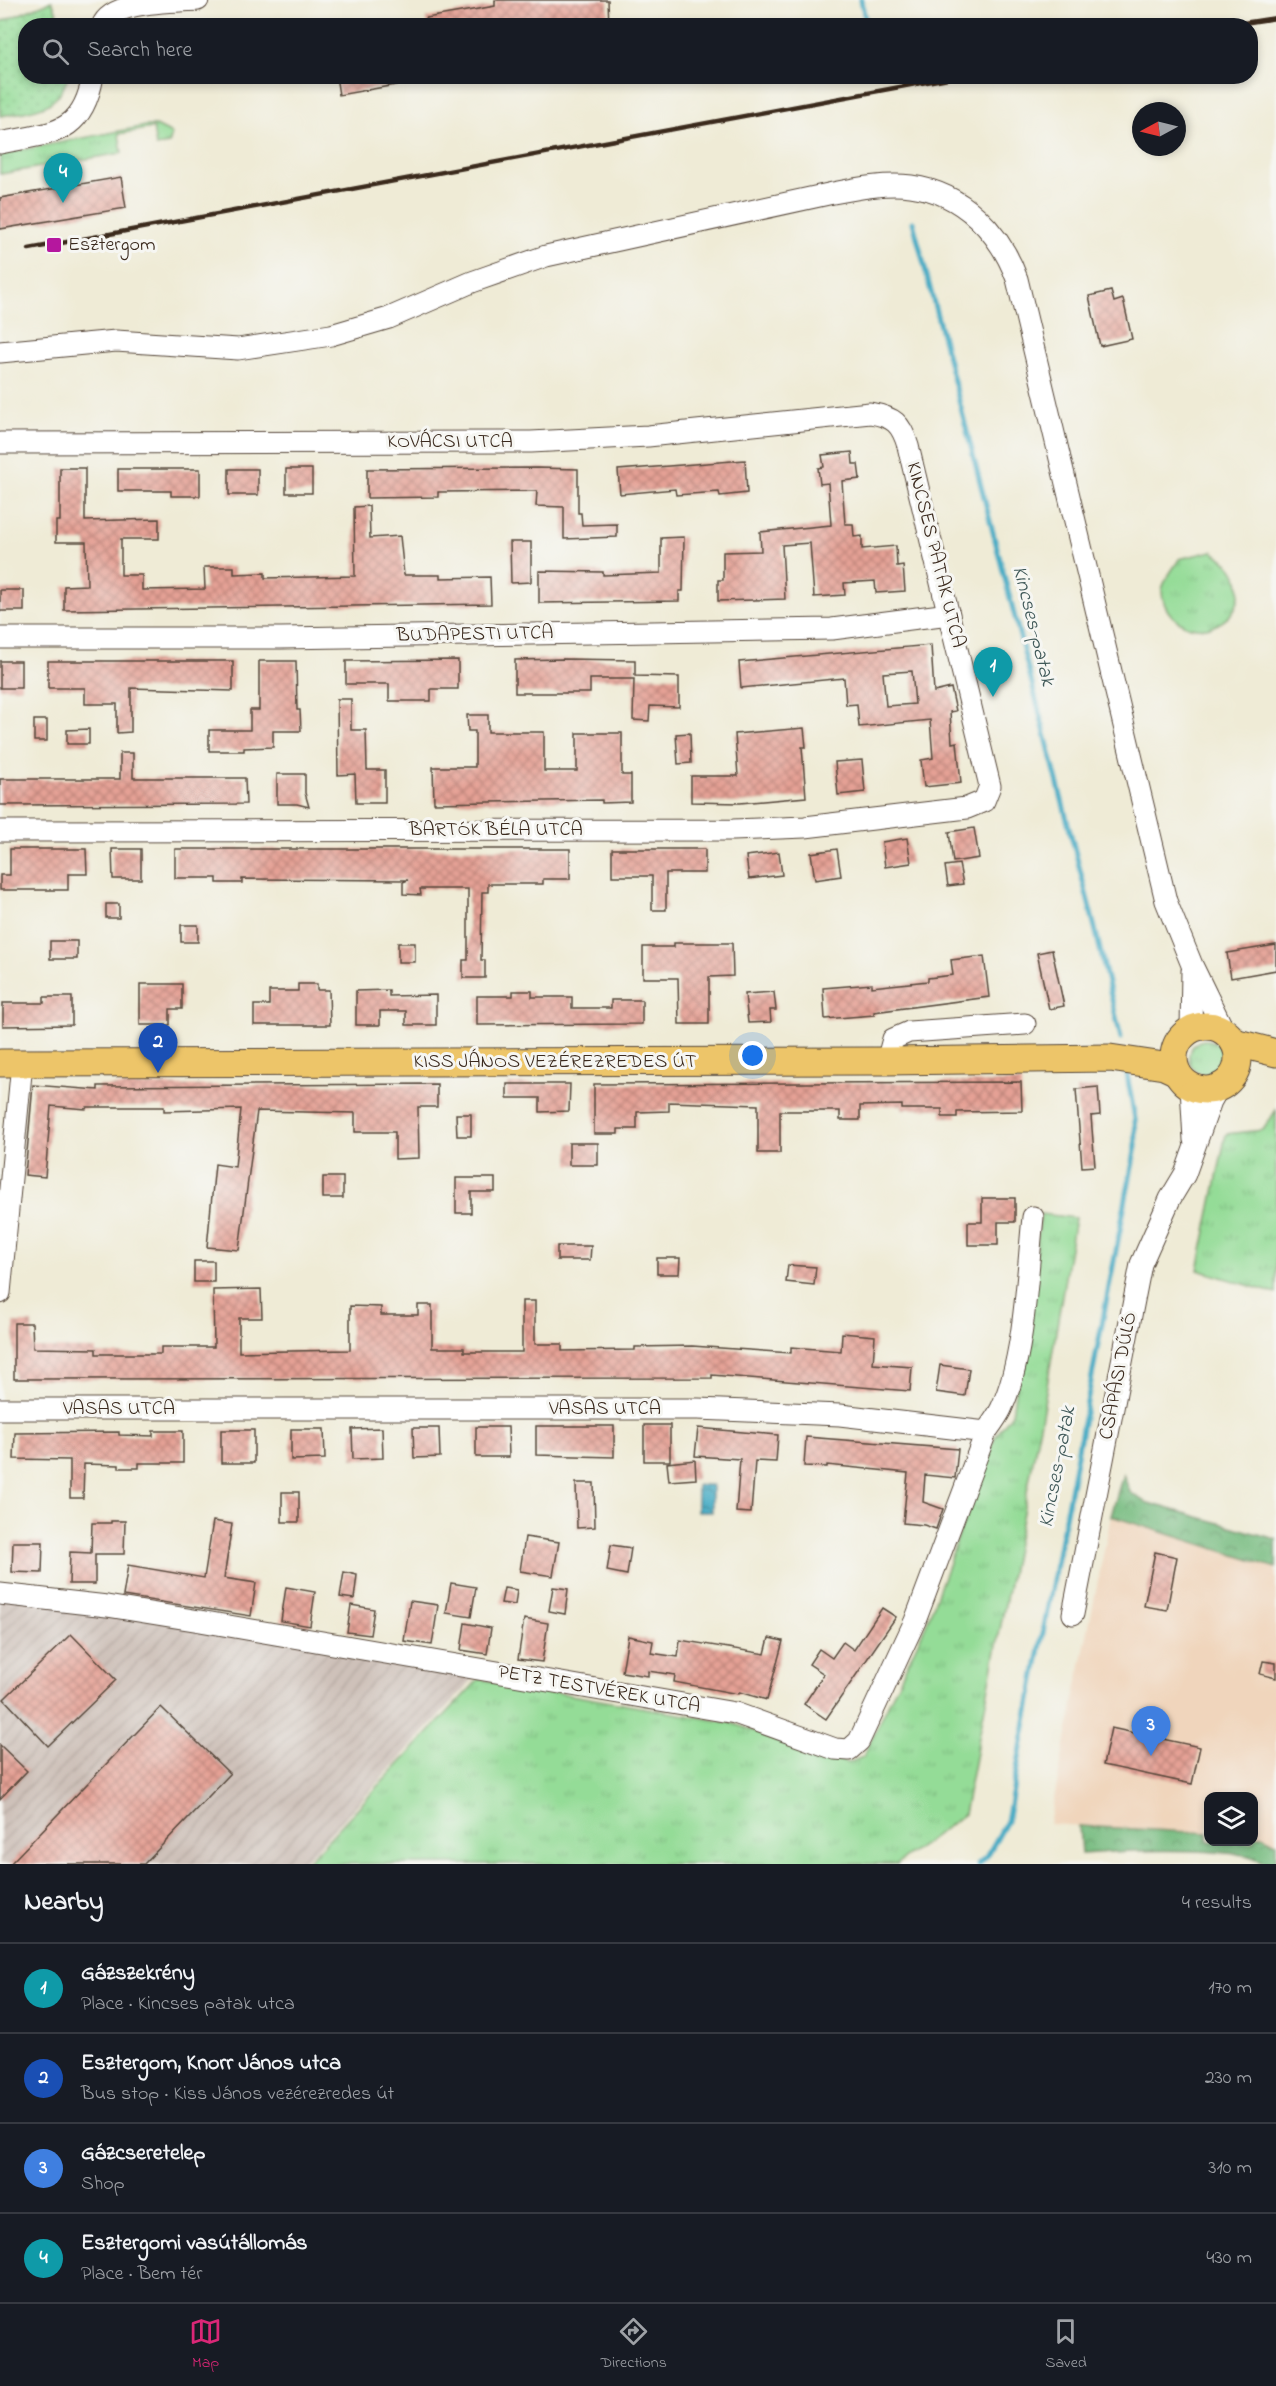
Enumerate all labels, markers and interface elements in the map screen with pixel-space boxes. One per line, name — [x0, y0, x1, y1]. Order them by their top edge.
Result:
search box — [18, 18, 1258, 84]
icon: search — [39, 35, 72, 68]
text: Search here — [87, 35, 192, 67]
north arrow — [1132, 102, 1186, 156]
pin: 4 — [44, 154, 82, 203]
place label: Esztergom — [68, 231, 155, 261]
marker: Esztergom — [45, 236, 63, 254]
street label: KOVÁCSI UTCA — [387, 428, 513, 457]
street label: KINCSES PATAK UTCA — [898, 459, 972, 651]
water label: Kincses-patak — [1004, 563, 1063, 690]
street label: BUDAPESTI UTCA — [395, 619, 554, 651]
pin: 1 — [974, 648, 1012, 697]
street label: BARTÓK BÉLA UTCA — [408, 816, 583, 845]
pin: 2 — [138, 1024, 178, 1073]
your location — [738, 1041, 767, 1070]
street label: KISS JÁNOS VEZÉREZREDES ÚT — [413, 1048, 697, 1077]
street label: CSAPÁSI DŰLŐ — [1092, 1310, 1146, 1442]
street label: VASAS UTCA — [62, 1395, 175, 1424]
street label: VASAS UTCA — [548, 1395, 661, 1424]
water label: Kincses-patak — [1032, 1403, 1085, 1530]
street label: PETZ TESTVÉREK UTCA — [496, 1658, 702, 1722]
pin: 3 — [1132, 1706, 1170, 1756]
map controls — [1204, 1792, 1258, 1846]
button: layers — [1204, 1792, 1258, 1846]
text: Nearby — [24, 1884, 103, 1922]
text: 4 results — [1182, 1889, 1252, 1918]
text: Gázszekrény — [81, 1958, 195, 1990]
text: 1 — [40, 1974, 47, 2003]
text: 170 m — [1208, 1974, 1252, 2003]
text: Place · Kincses patak utca — [81, 1990, 295, 2019]
text: Esztergom, Knorr János utca — [81, 2048, 341, 2080]
text: 2 — [39, 2064, 48, 2093]
text: 230 m — [1205, 2064, 1252, 2093]
text: Bus stop · Kiss János vezérezredes út — [81, 2080, 394, 2109]
text: Gázcseretelep — [81, 2138, 205, 2170]
text: 3 — [39, 2154, 48, 2183]
text: 310 m — [1208, 2154, 1252, 2183]
text: Shop — [81, 2170, 125, 2199]
text: Esztergomi vasútállomás — [81, 2228, 308, 2260]
text: 4 — [39, 2244, 48, 2273]
text: 430 m — [1206, 2244, 1252, 2273]
text: Place · Bem tér — [81, 2260, 202, 2289]
tab: Map — [189, 2315, 222, 2375]
tab: Directions — [600, 2315, 667, 2375]
tab: Saved — [1045, 2315, 1087, 2375]

